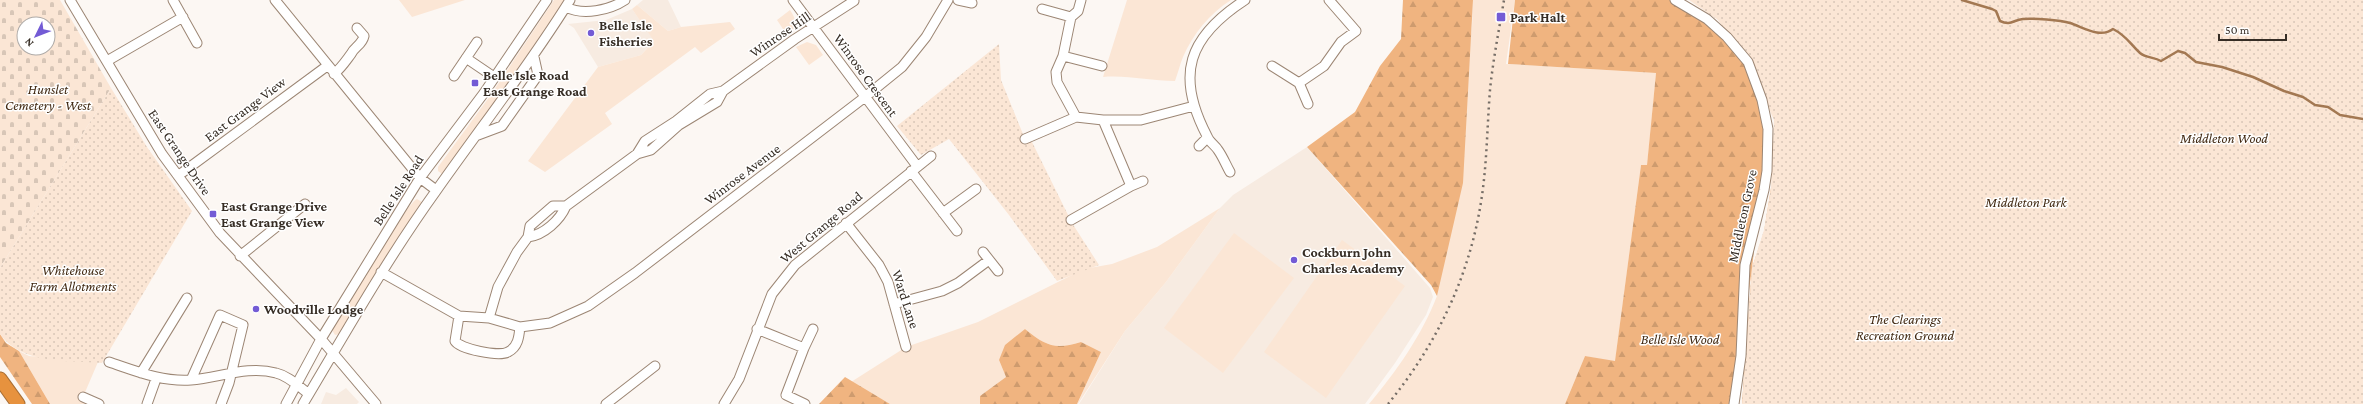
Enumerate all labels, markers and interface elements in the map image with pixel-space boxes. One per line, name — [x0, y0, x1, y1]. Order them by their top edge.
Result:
street label: Winrose Hill — [747, 8, 814, 60]
place label: Park Halt — [1510, 9, 1567, 25]
marker: Park Halt — [1495, 11, 1507, 23]
north arrow — [16, 16, 56, 56]
scale bar — [2219, 16, 2286, 42]
place label: Belle Isle Fisheries — [599, 17, 653, 49]
text: 50 m — [2225, 23, 2250, 37]
marker: Belle Isle Fisheries — [586, 28, 596, 38]
street label: Winrose Crescent — [831, 31, 902, 120]
text: N — [21, 36, 36, 50]
place label: Belle Isle Road East Grange Road — [483, 67, 587, 99]
street label: East Grange View — [201, 73, 289, 145]
marker: Belle Isle Road East Grange Road — [470, 78, 480, 88]
park label: Hunslet Cemetery - West — [5, 81, 92, 113]
street label: East Grange Drive — [145, 106, 215, 198]
park label: Middleton Wood — [2179, 130, 2268, 146]
street label: Winrose Avenue — [701, 140, 783, 208]
street label: Belle Isle Road — [369, 151, 427, 228]
street label: Middleton Grove — [1724, 168, 1760, 264]
street label: West Grange Road — [777, 187, 866, 266]
park label: Middleton Park — [1984, 194, 2068, 210]
place label: East Grange Drive East Grange View — [221, 198, 328, 230]
marker: East Grange Drive East Grange View — [208, 209, 218, 219]
place label: Cockburn John Charles Academy — [1302, 244, 1404, 276]
marker: Cockburn John Charles Academy — [1289, 255, 1299, 265]
park label: Whitehouse Farm Allotments — [30, 262, 117, 294]
street label: Ward Lane — [889, 268, 923, 330]
place label: Woodville Lodge — [263, 301, 364, 317]
marker: Woodville Lodge — [251, 304, 261, 314]
park label: The Clearings Recreation Ground — [1856, 311, 1954, 343]
park label: Belle Isle Wood — [1641, 331, 1720, 347]

